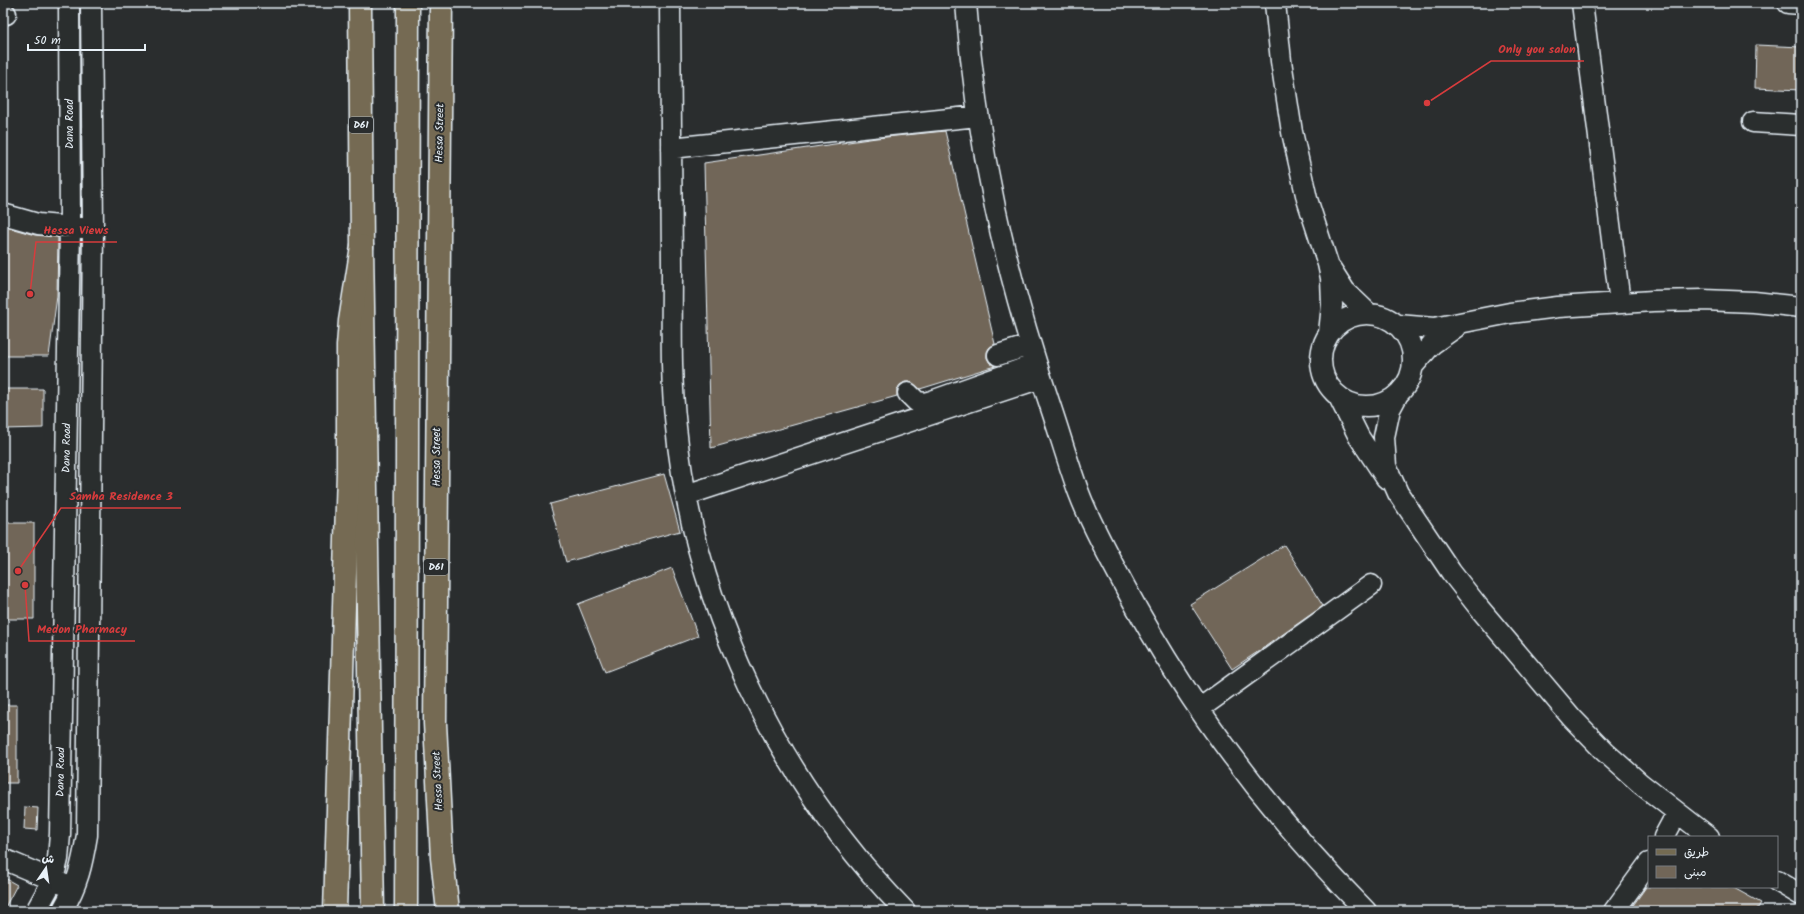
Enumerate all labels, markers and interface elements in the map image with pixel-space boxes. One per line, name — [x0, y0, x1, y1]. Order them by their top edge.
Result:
scale bar — [28, 26, 145, 52]
text: 50 m — [34, 31, 61, 50]
callout: Only you salon — [1491, 37, 1584, 61]
text: Only you salon — [1498, 40, 1576, 59]
street label: Dana Road — [61, 99, 79, 149]
street label: Hessa Street — [430, 103, 450, 163]
road number: D61 — [349, 117, 373, 133]
callout: Hessa Views — [36, 218, 117, 242]
text: Hessa Views — [43, 221, 109, 240]
street label: Dana Road — [58, 422, 76, 473]
street label: Hessa Street — [428, 427, 446, 487]
callout: Samha Residence 3 — [61, 484, 181, 508]
text: Samha Residence 3 — [69, 487, 173, 506]
road number: D61 — [424, 559, 448, 575]
callout: Medon Pharmacy — [29, 617, 135, 641]
text: Medon Pharmacy — [37, 620, 128, 639]
street label: Dana Road — [52, 746, 70, 797]
street label: Hessa Street — [427, 750, 449, 811]
legend — [1648, 836, 1778, 888]
text: طريق — [1684, 843, 1709, 862]
north arrow — [26, 848, 66, 888]
text: ش — [40, 849, 56, 869]
text: مبنى — [1684, 863, 1707, 882]

